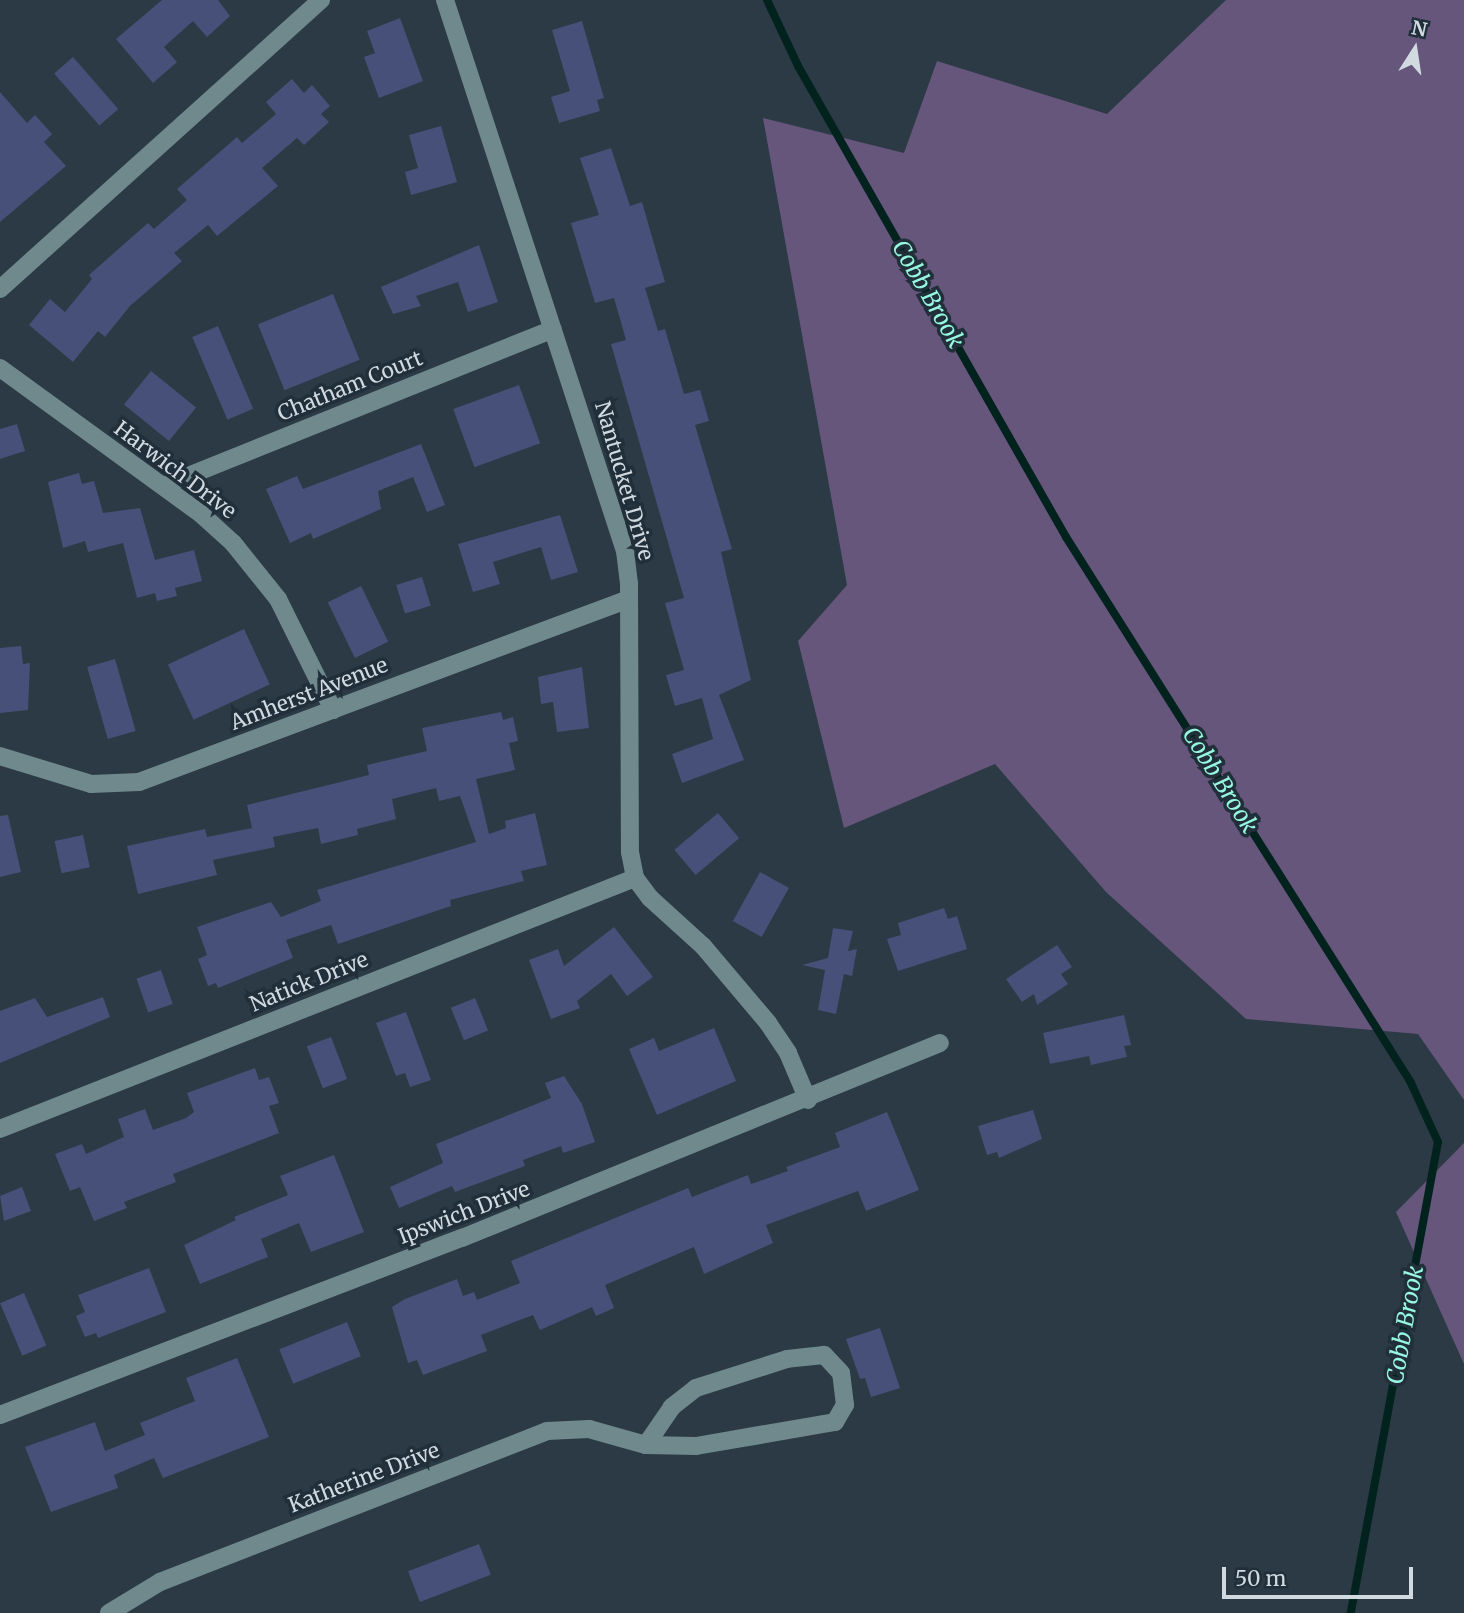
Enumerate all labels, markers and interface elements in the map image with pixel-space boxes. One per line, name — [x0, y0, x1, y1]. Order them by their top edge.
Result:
north arrow — [1380, 14, 1450, 84]
text: N — [1410, 15, 1429, 42]
water label: Cobb Brook — [886, 235, 970, 353]
street label: Chatham Court — [274, 345, 426, 427]
street label: Nantucket Drive — [589, 399, 659, 563]
street label: Harwich Drive — [109, 416, 241, 524]
street label: Amherst Avenue — [227, 652, 391, 736]
water label: Cobb Brook — [1177, 722, 1263, 838]
street label: Natick Drive — [246, 947, 372, 1017]
street label: Ipswich Drive — [395, 1176, 533, 1250]
water label: Cobb Brook — [1381, 1264, 1429, 1386]
street label: Katherine Drive — [285, 1438, 443, 1518]
scale bar — [1226, 1554, 1417, 1598]
text: 50 m — [1235, 1565, 1286, 1592]

